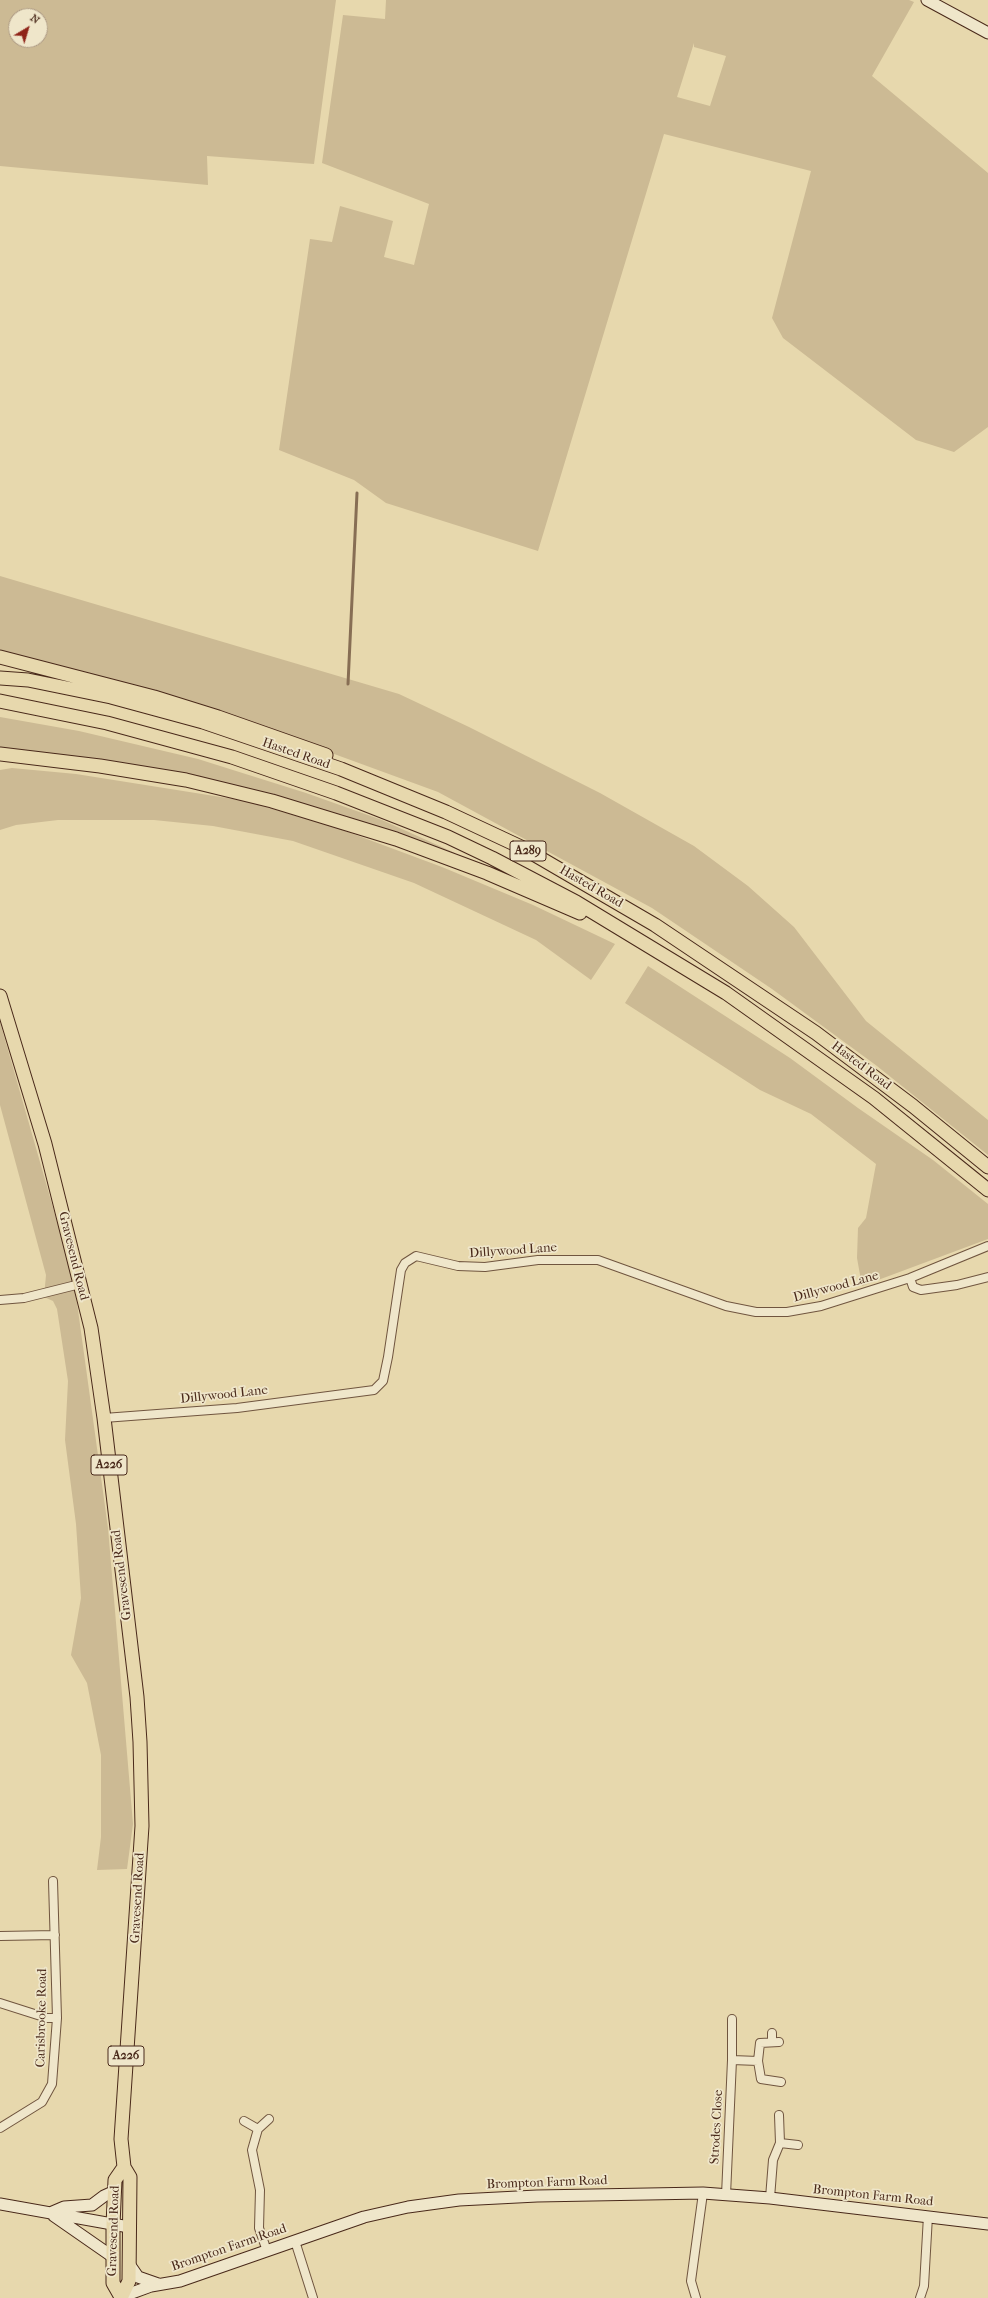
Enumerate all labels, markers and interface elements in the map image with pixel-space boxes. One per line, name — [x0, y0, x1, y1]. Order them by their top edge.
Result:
north arrow — [8, 8, 48, 48]
text: N — [28, 11, 42, 27]
street label: Hasted Road — [260, 735, 332, 773]
road number: A289 — [510, 841, 546, 861]
street label: Hasted Road — [556, 863, 626, 911]
street label: Hasted Road — [828, 1038, 894, 1094]
street label: Gravesend Road — [54, 1210, 92, 1302]
street label: Dillywood Lane — [469, 1240, 557, 1262]
street label: Dillywood Lane — [792, 1268, 880, 1306]
street label: Dillywood Lane — [179, 1383, 269, 1407]
road number: A226 — [91, 1455, 127, 1475]
street label: Gravesend Road — [109, 1529, 135, 1621]
street label: Gravesend Road — [128, 1852, 148, 1944]
street label: Carisbrooke Road — [33, 1968, 51, 2068]
road number: A226 — [108, 2046, 144, 2066]
street label: Strodes Close — [707, 2089, 727, 2165]
street label: Brompton Farm Road — [486, 2173, 608, 2193]
street label: Brompton Farm Road — [812, 2182, 934, 2210]
street label: Gravesend Road — [105, 2185, 123, 2277]
street label: Brompton Farm Road — [169, 2221, 289, 2275]

